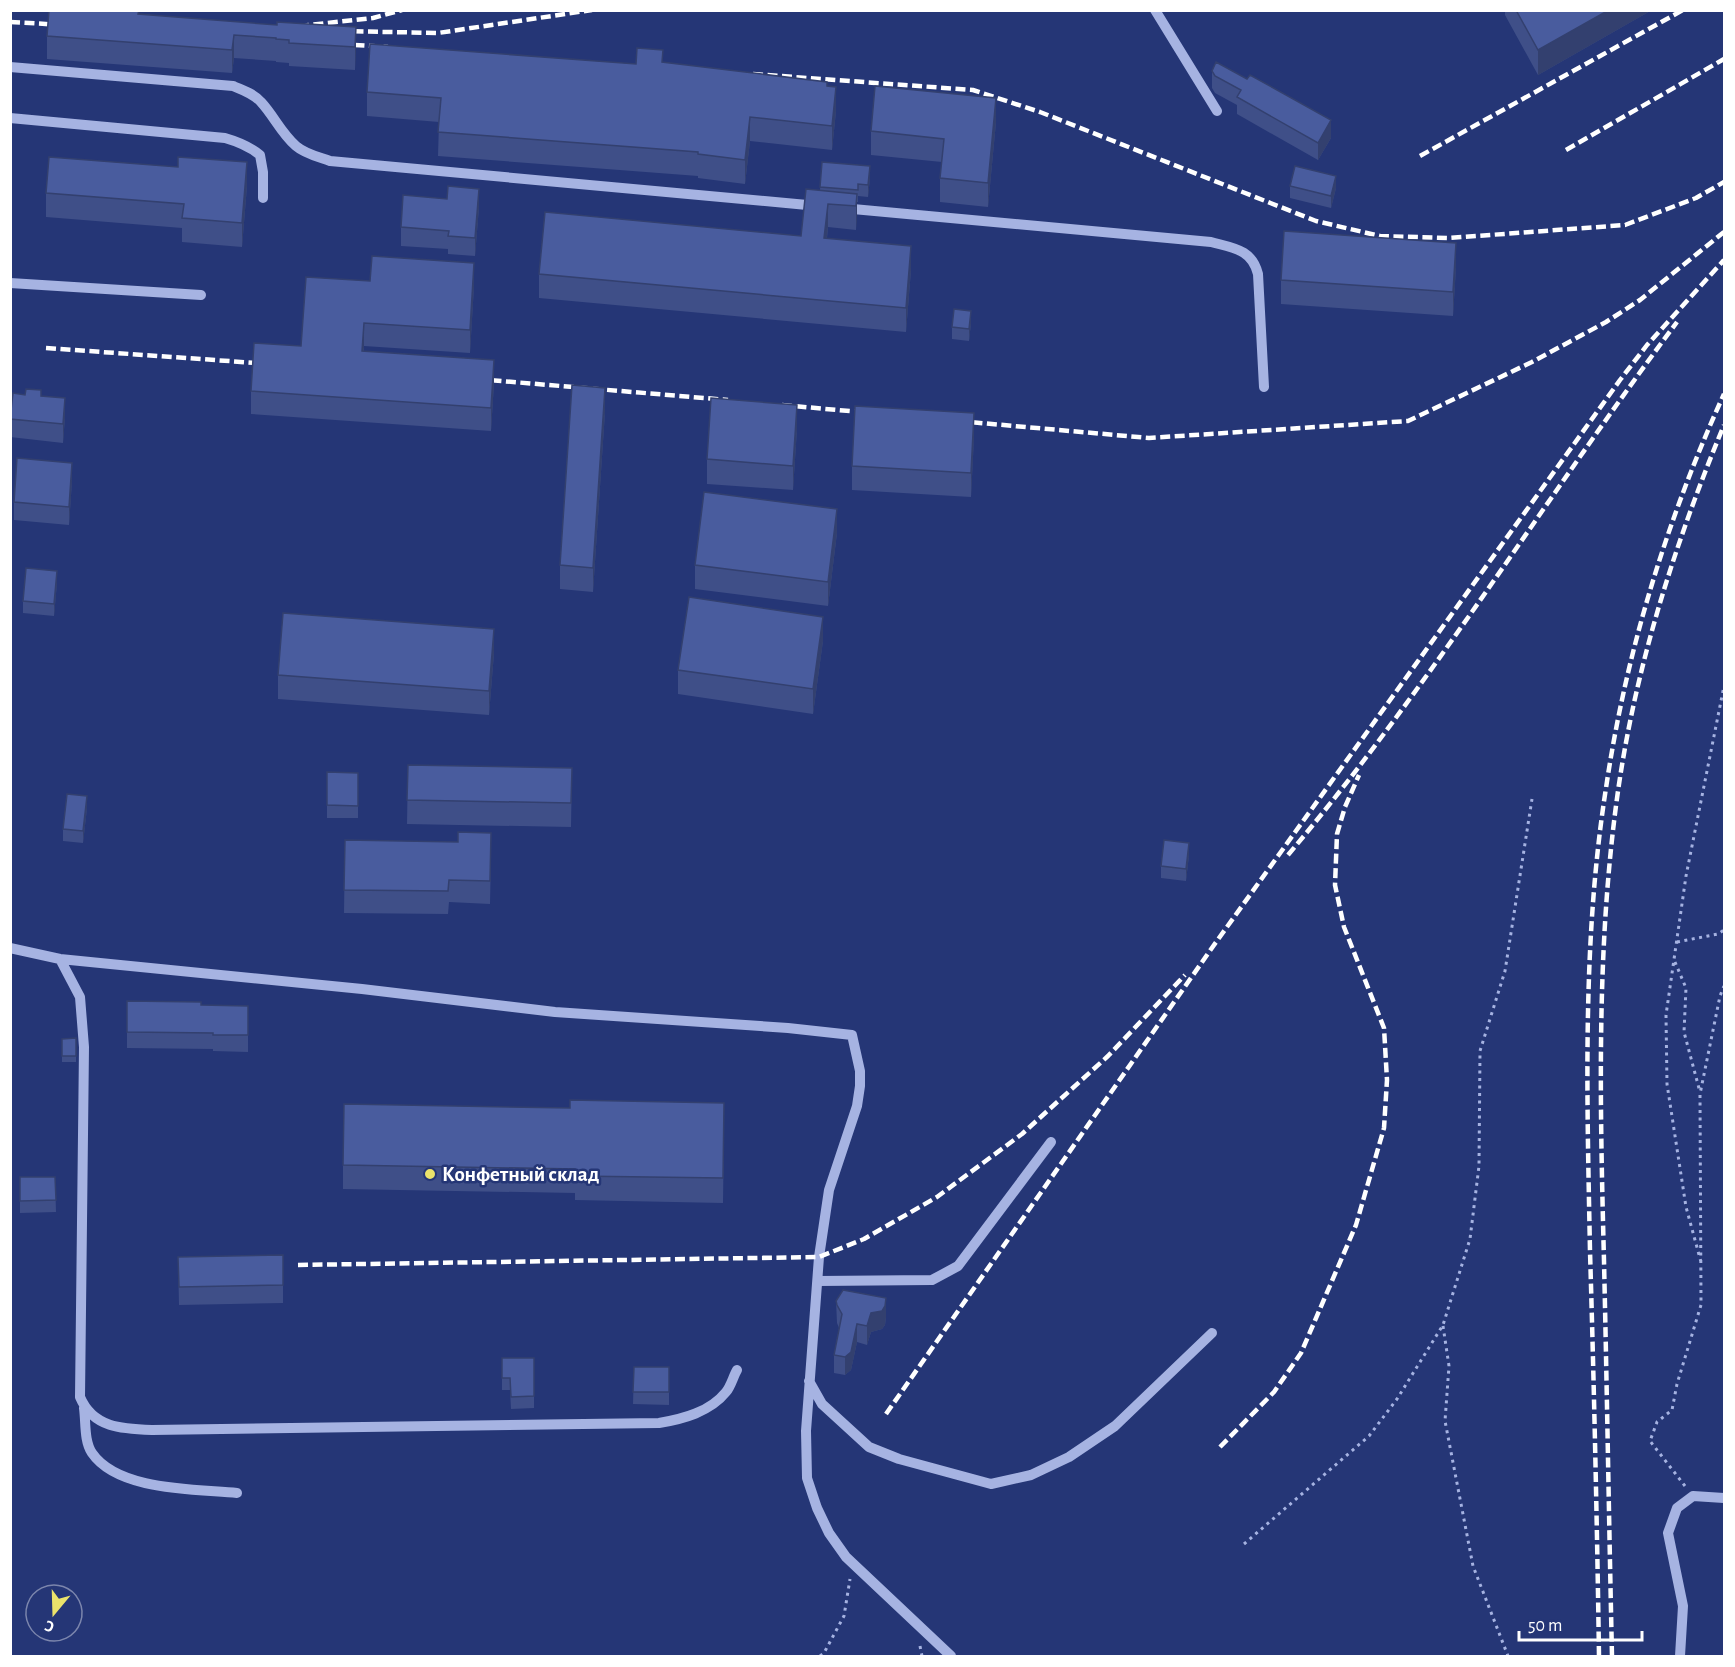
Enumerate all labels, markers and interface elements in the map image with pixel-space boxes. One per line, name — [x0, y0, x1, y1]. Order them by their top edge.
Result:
place label: Конфетный склад — [442, 1164, 599, 1185]
marker: Конфетный склад — [423, 1167, 437, 1181]
north arrow — [24, 1583, 84, 1643]
scale bar — [1519, 1604, 1642, 1642]
text: С — [43, 1617, 56, 1635]
text: 50 m — [1528, 1617, 1562, 1635]

